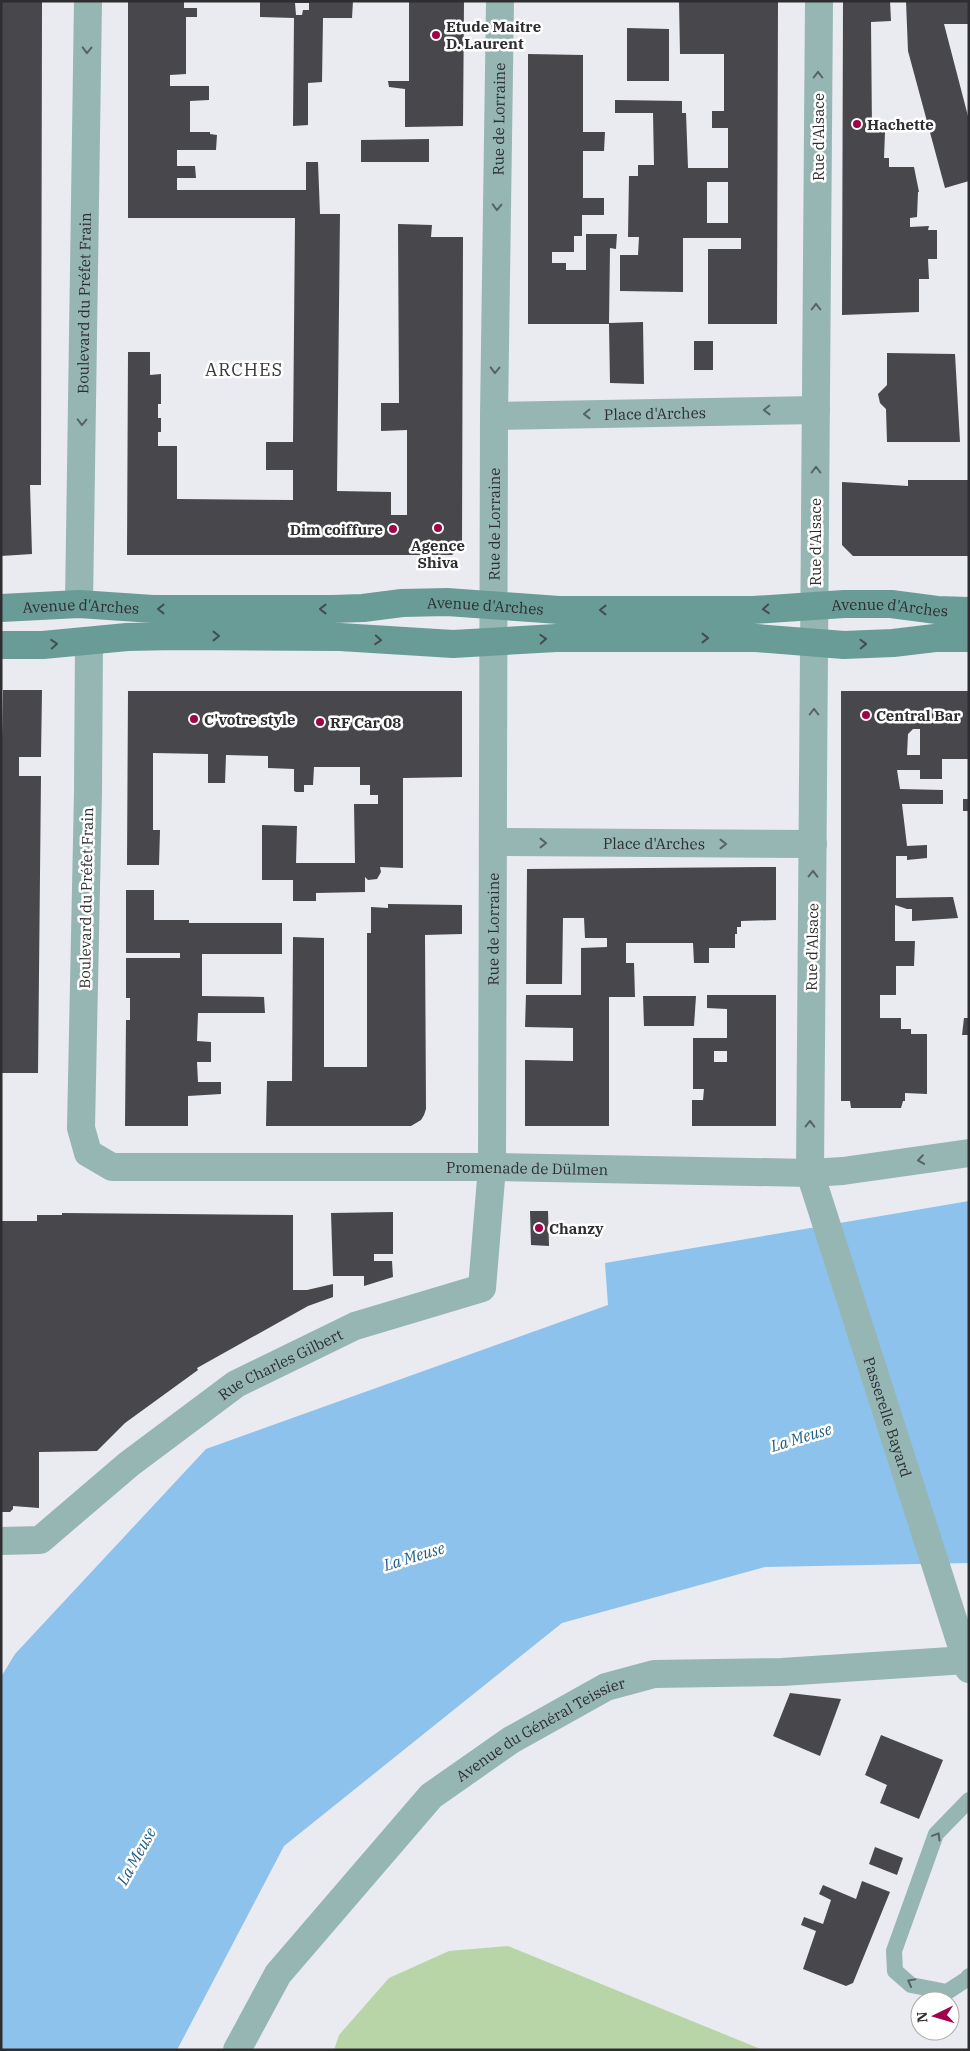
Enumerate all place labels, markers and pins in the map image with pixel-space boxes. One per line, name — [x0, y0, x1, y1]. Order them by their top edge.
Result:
place label: Etude Maitre D. Laurent — [446, 17, 541, 53]
marker: Etude Maitre D. Laurent — [430, 29, 442, 41]
place label: Hachette — [867, 115, 934, 134]
marker: Hachette — [851, 118, 863, 130]
place label: Dim coiffure — [290, 520, 383, 539]
marker: Agence Shiva — [432, 522, 444, 534]
marker: Dim coiffure — [387, 523, 399, 535]
place label: Agence Shiva — [411, 536, 465, 572]
place label: Central Bar — [876, 706, 961, 725]
marker: Central Bar — [860, 709, 872, 721]
place label: C'votre style — [204, 710, 295, 729]
marker: C'votre style — [188, 713, 200, 725]
place label: RF Car 08 — [330, 713, 401, 732]
marker: RF Car 08 — [314, 716, 326, 728]
place label: Chanzy — [549, 1219, 604, 1238]
marker: Chanzy — [533, 1222, 545, 1234]

